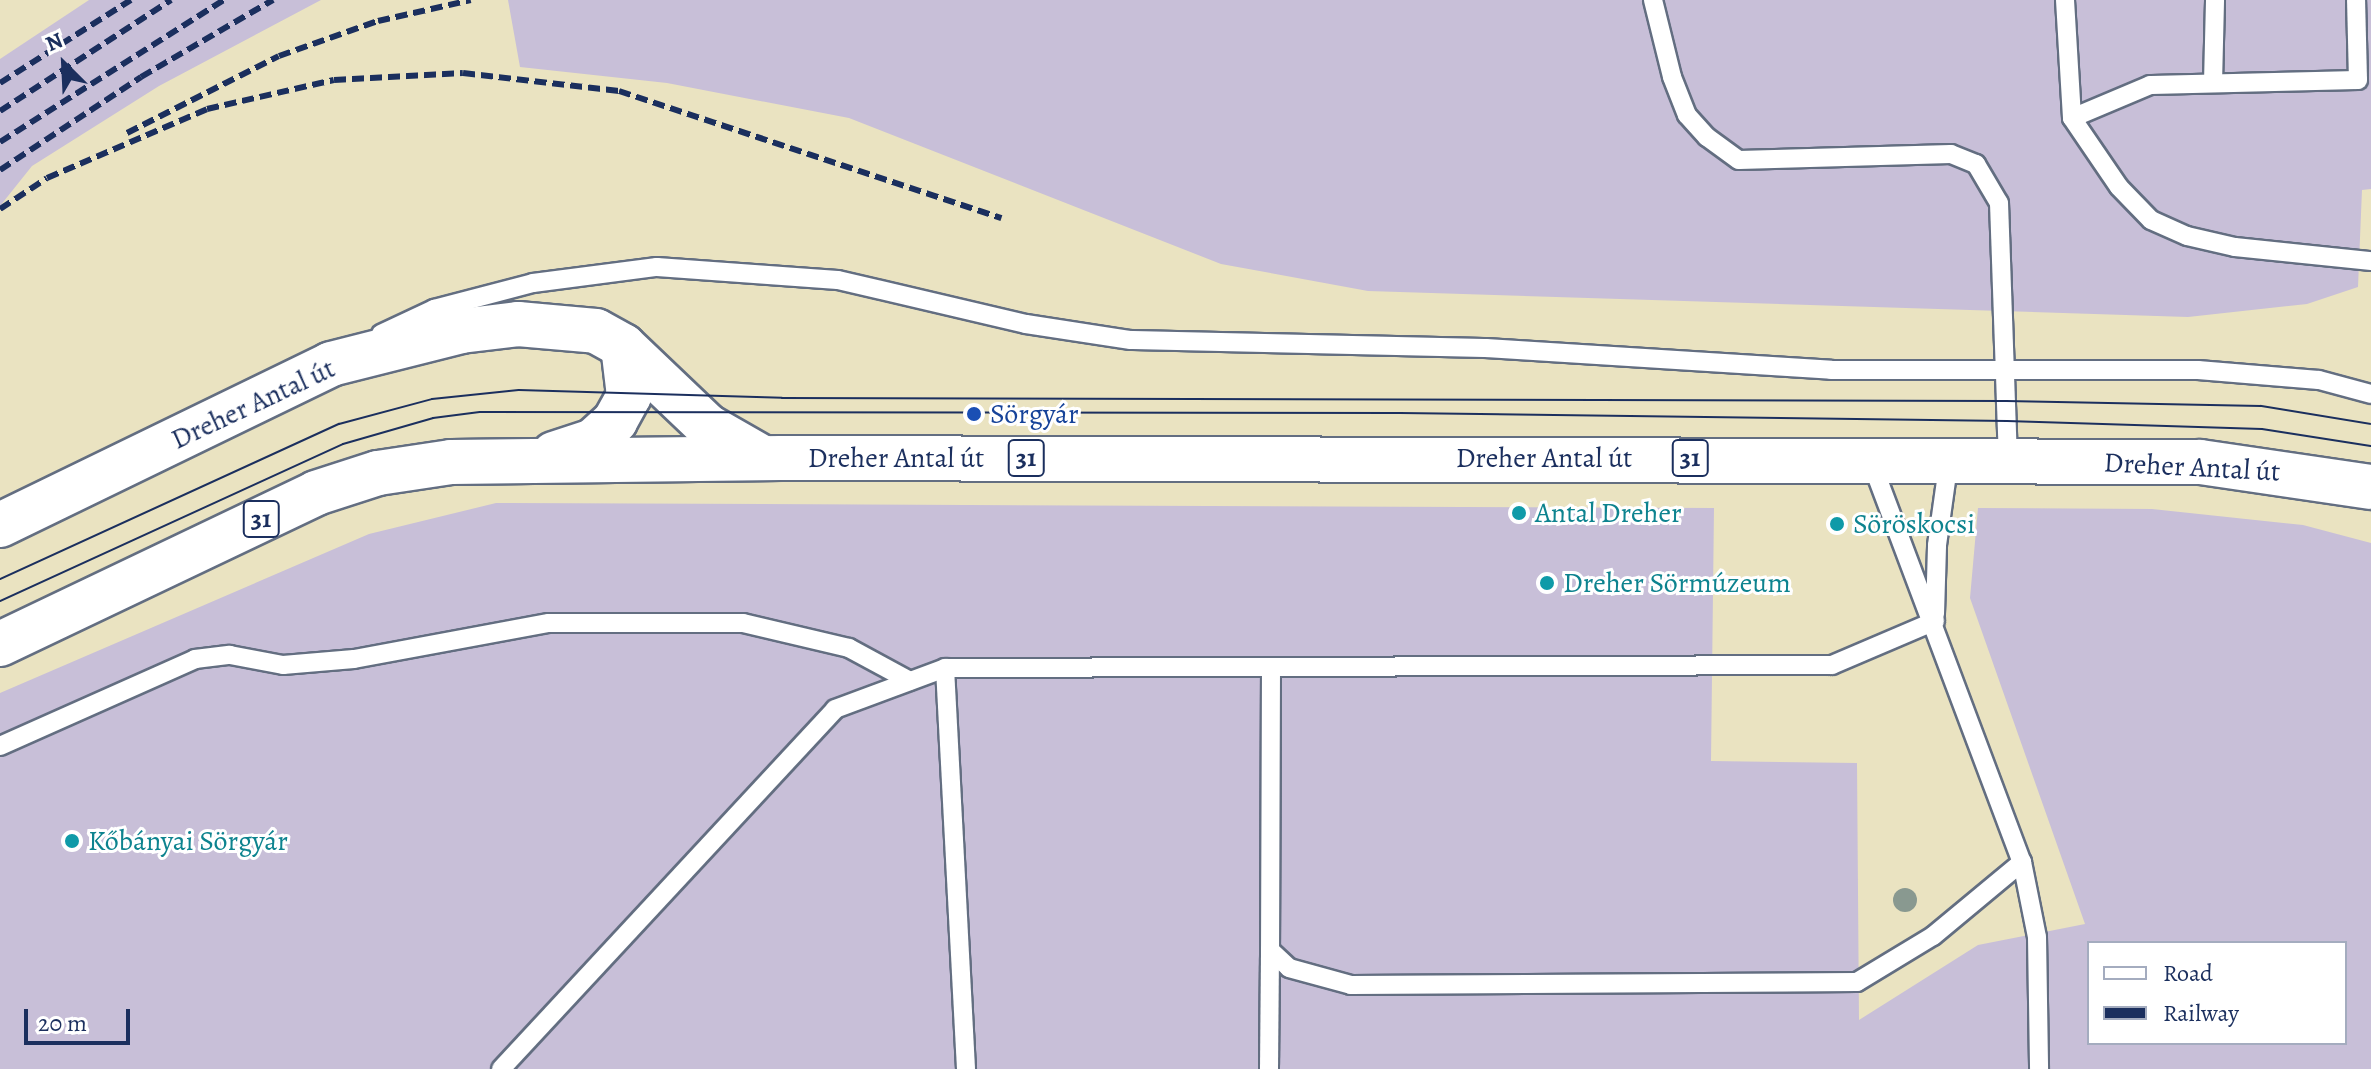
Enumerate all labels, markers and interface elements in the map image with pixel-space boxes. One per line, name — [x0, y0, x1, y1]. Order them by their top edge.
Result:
north arrow — [24, 24, 104, 104]
text: N — [41, 25, 68, 59]
street label: Dreher Antal út — [166, 351, 340, 457]
place label: Sörgyár — [990, 397, 1079, 431]
marker: Sörgyár — [965, 405, 983, 423]
road number: 31 — [1006, 436, 1046, 480]
road number: 31 — [1670, 436, 1710, 480]
street label: Dreher Antal út — [808, 441, 984, 475]
street label: Dreher Antal út — [1456, 441, 1632, 475]
street label: Dreher Antal út — [2103, 446, 2281, 488]
place label: Antal Dreher — [1535, 496, 1682, 530]
road number: 31 — [241, 497, 281, 541]
marker: Antal Dreher — [1510, 504, 1528, 522]
place label: Söröskocsi — [1853, 507, 1975, 541]
marker: Söröskocsi — [1828, 515, 1846, 533]
place label: Dreher Sörmúzeum — [1563, 566, 1791, 600]
marker: Dreher Sörmúzeum — [1538, 574, 1556, 592]
place label: Kőbányai Sörgyár — [88, 824, 288, 858]
marker: Kőbányai Sörgyár — [63, 832, 81, 850]
legend — [2087, 941, 2347, 1045]
text: Road — [2163, 957, 2213, 989]
scale bar — [28, 993, 134, 1043]
text: Railway — [2163, 997, 2239, 1029]
text: 20 m — [38, 1007, 87, 1039]

